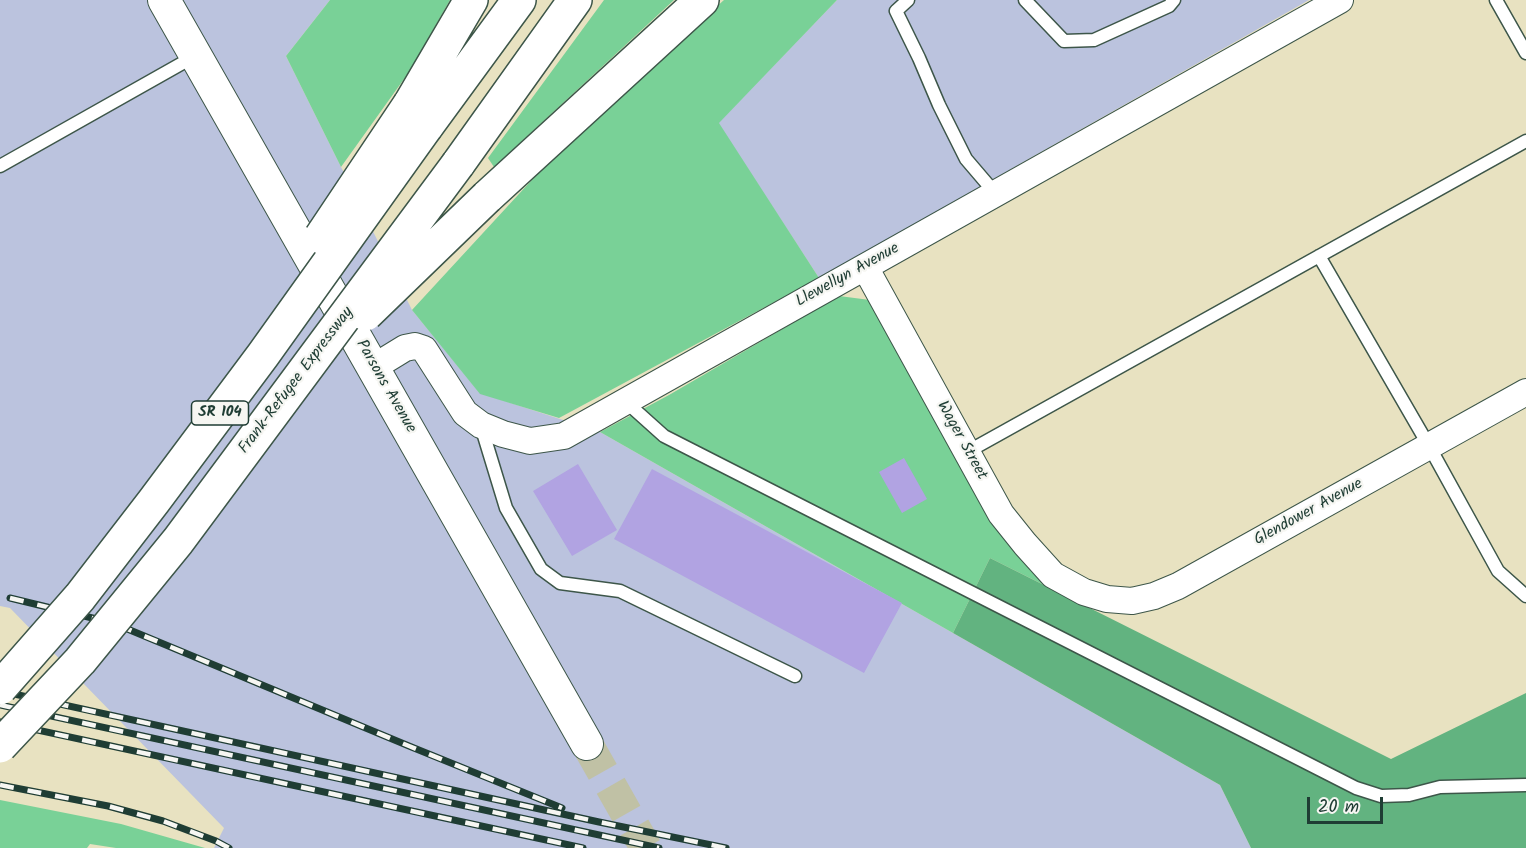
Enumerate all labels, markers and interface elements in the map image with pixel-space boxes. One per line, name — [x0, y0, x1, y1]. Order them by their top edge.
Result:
street label: Llewellyn Avenue — [793, 240, 903, 312]
street label: Frank-Refugee Expressway — [235, 304, 359, 458]
street label: Parsons Avenue — [351, 337, 419, 437]
street label: Wager Street — [931, 398, 991, 484]
road number: SR 104 — [192, 401, 248, 425]
street label: Glendower Avenue — [1251, 475, 1367, 551]
scale bar — [1310, 785, 1386, 823]
text: 20 m — [1318, 793, 1359, 822]

